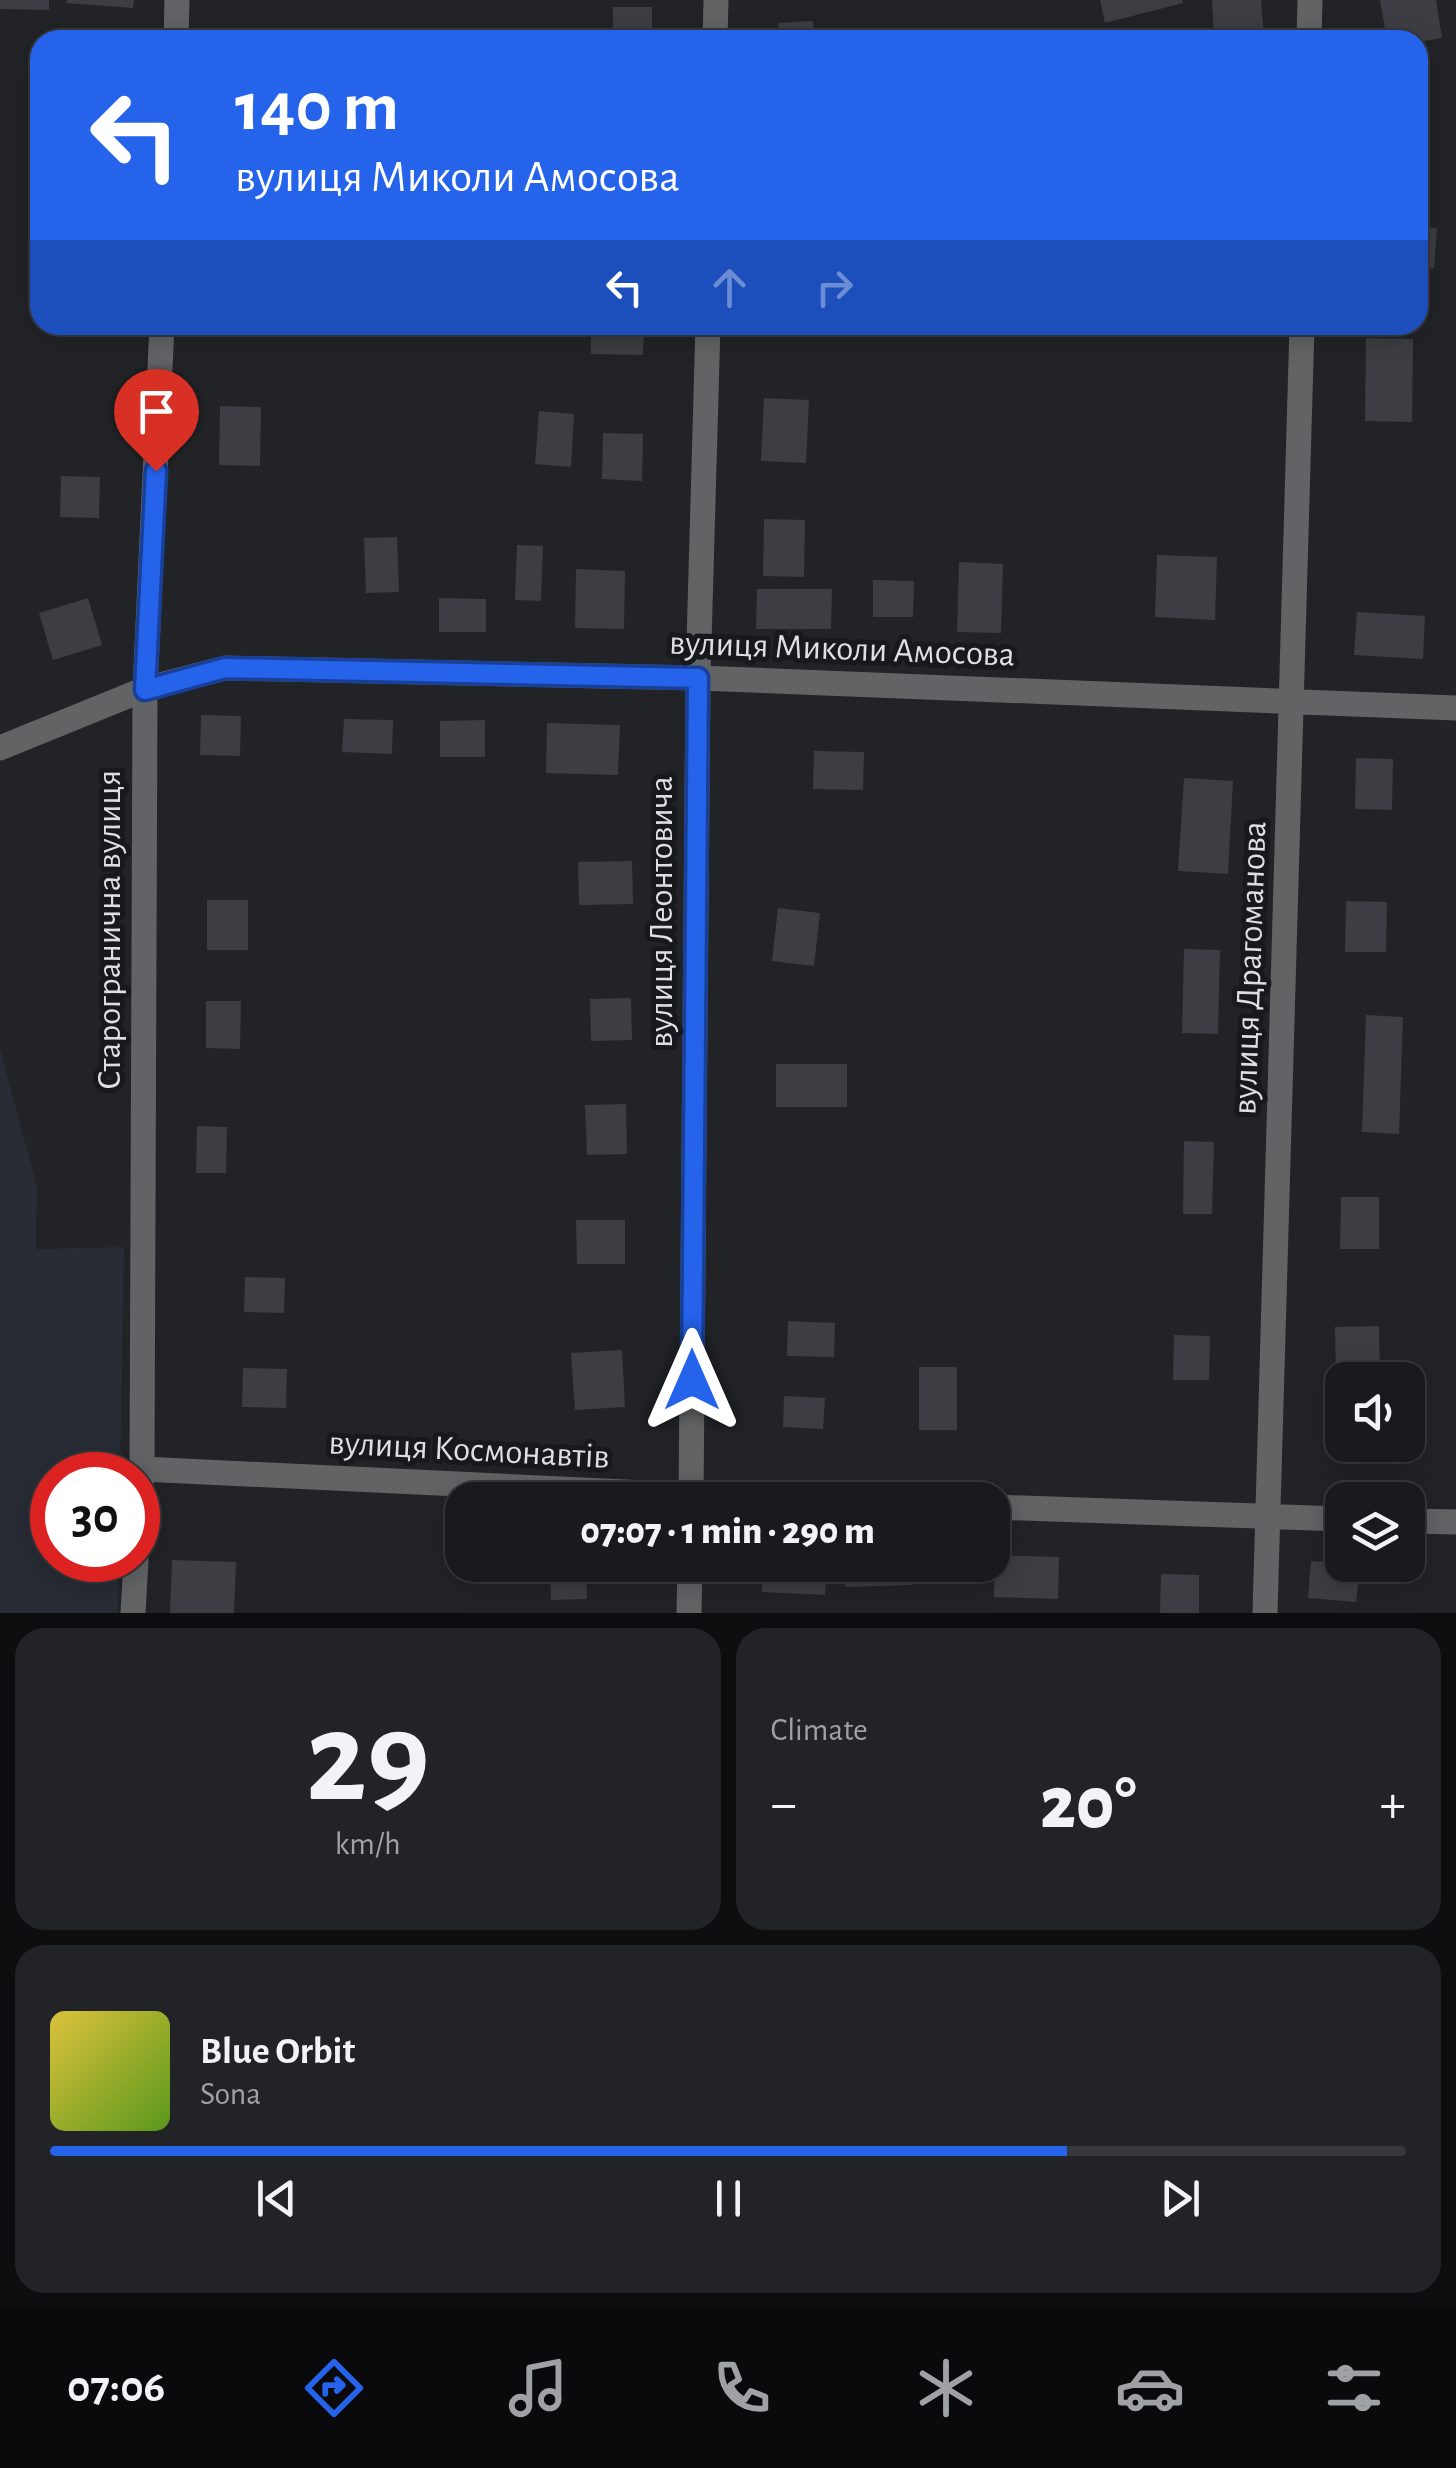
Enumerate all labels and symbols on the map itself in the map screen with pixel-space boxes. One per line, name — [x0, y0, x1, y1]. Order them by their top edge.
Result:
pin — [114, 369, 199, 472]
street label: вулиця Миколи Амосова — [669, 625, 1015, 673]
street label: Старогранична вулиця — [92, 770, 127, 1090]
street label: вулиця Леонтовича — [644, 776, 679, 1048]
street label: вулиця Драгоманова — [1227, 820, 1273, 1116]
position arrow — [640, 1328, 744, 1432]
street label: вулиця Космонавтів — [328, 1425, 610, 1475]
speed limit sign: 30 — [30, 1452, 160, 1582]

